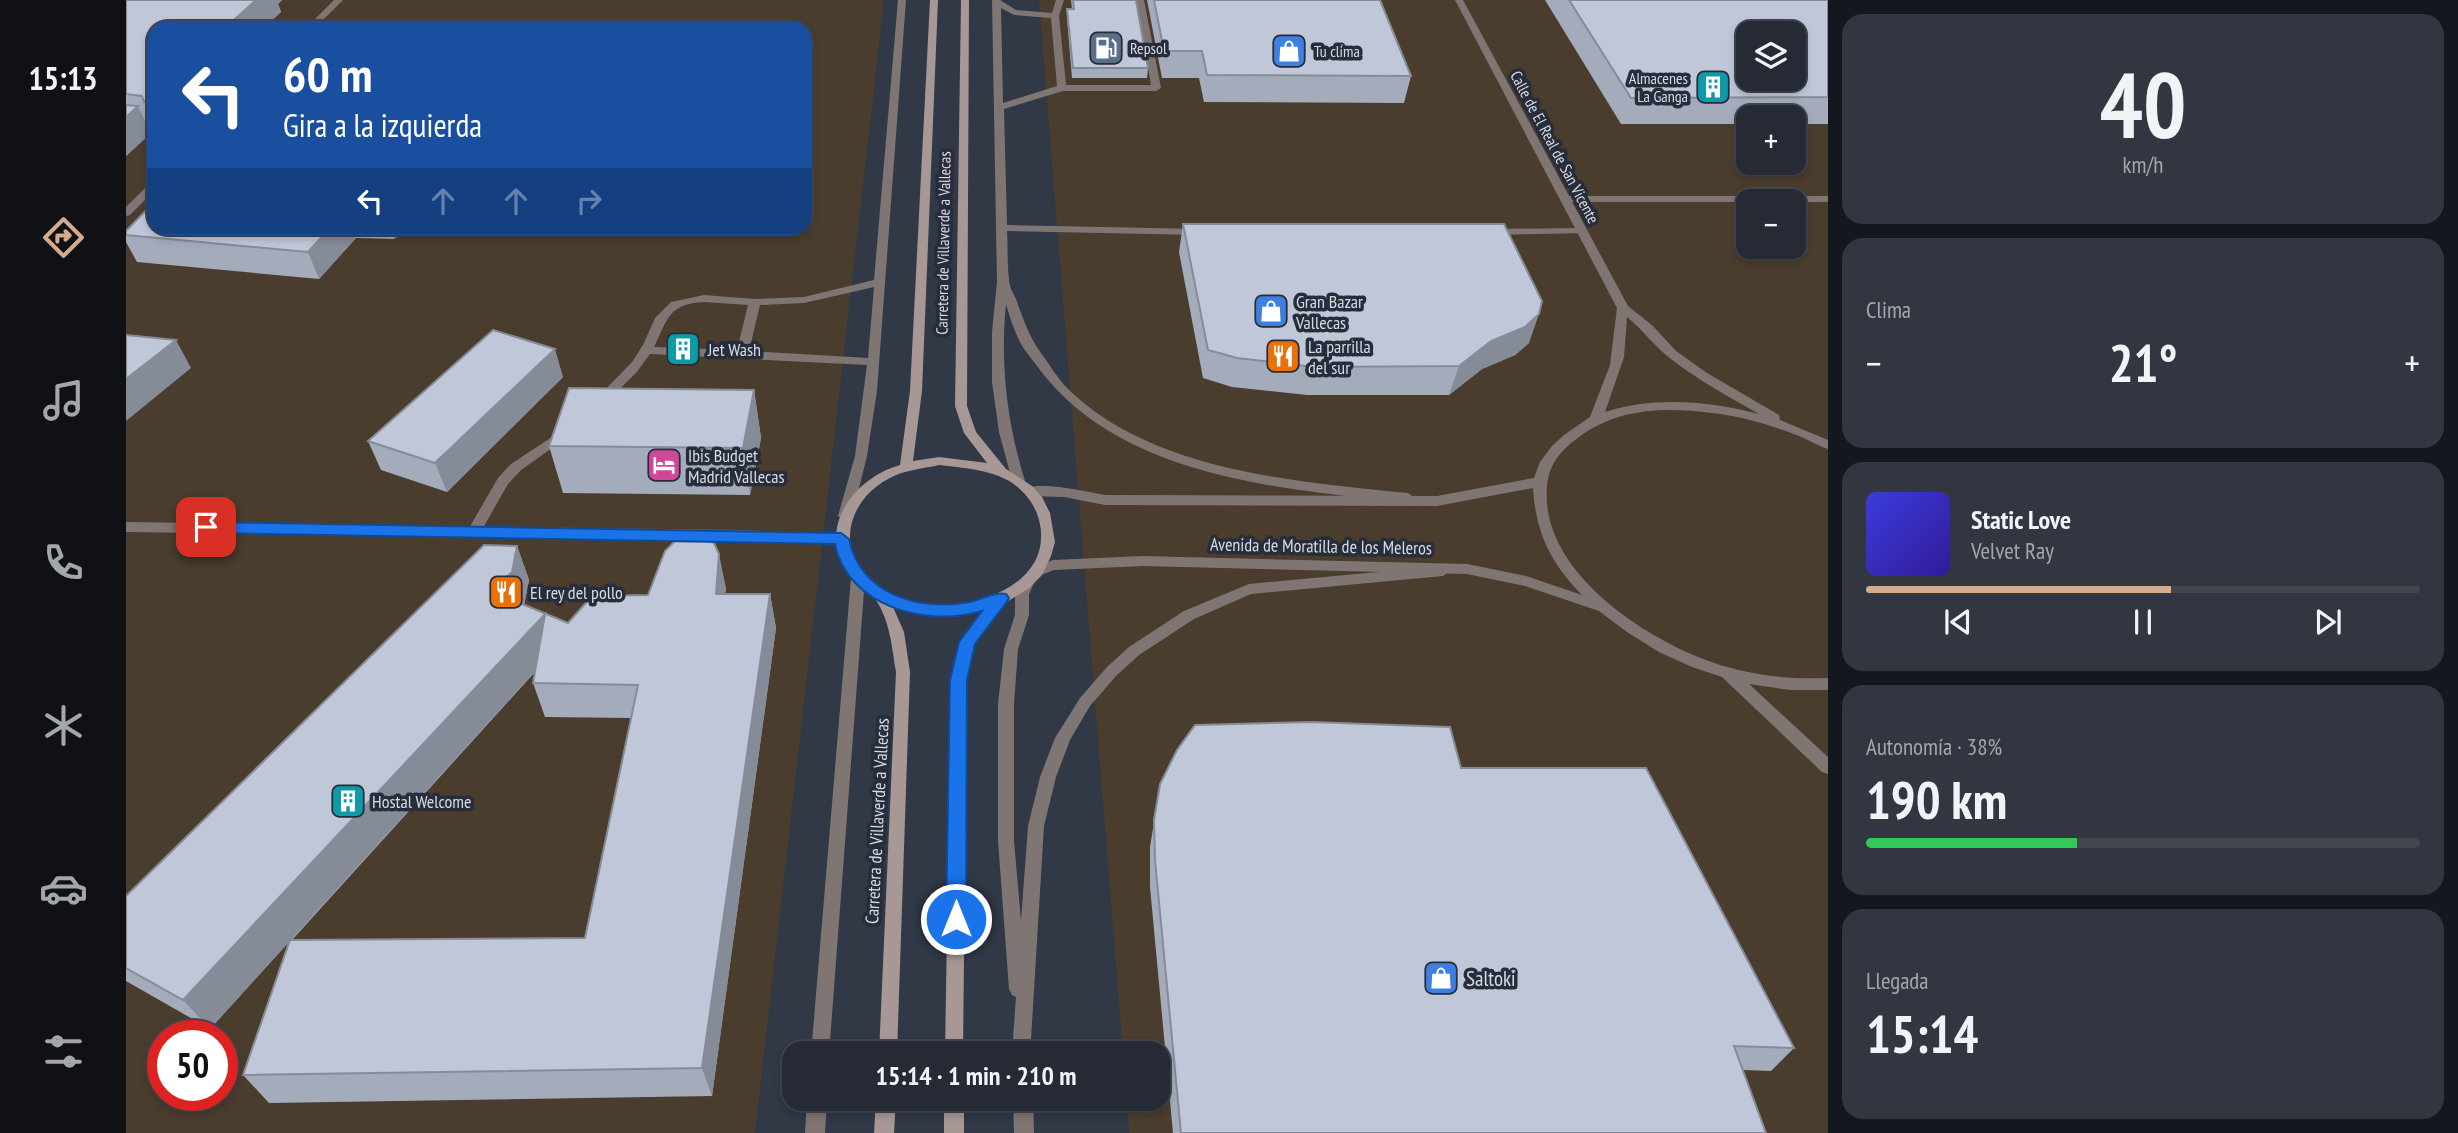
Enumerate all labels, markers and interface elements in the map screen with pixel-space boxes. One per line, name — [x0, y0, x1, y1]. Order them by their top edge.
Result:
map controls — [1736, 21, 1806, 259]
button: layers — [1736, 21, 1806, 91]
fuel station icon: Repsol — [1087, 29, 1125, 67]
shop icon: Tu clima — [1270, 32, 1308, 70]
place label: Repsol — [1130, 38, 1167, 58]
place label: Tu clima — [1314, 41, 1360, 61]
text: 60 m — [283, 42, 372, 106]
text: 40 — [2100, 45, 2187, 163]
icon: left — [168, 49, 259, 140]
text: 15:13 — [28, 57, 98, 99]
street label: Calle de El Real de San Vicente — [1506, 67, 1604, 227]
place label: Almacenes La Ganga — [1629, 68, 1688, 106]
building icon: Almacenes La Ganga — [1694, 68, 1732, 106]
text: Gira a la izquierda — [283, 104, 482, 146]
button: + — [1736, 105, 1806, 175]
text: km/h — [2123, 150, 2163, 179]
street label: Carretera de Villaverde a Vallecas — [931, 151, 955, 335]
icon: left — [351, 182, 389, 220]
icon: ahead — [424, 182, 462, 220]
icon: ahead — [497, 182, 535, 220]
icon: right — [570, 182, 608, 220]
button: − — [1736, 189, 1806, 259]
icon: directions — [39, 213, 88, 262]
place label: Gran Bazar Vallecas — [1295, 290, 1363, 334]
shop icon: Gran Bazar Vallecas — [1252, 292, 1290, 330]
text: Clima — [1866, 295, 1911, 324]
text: 21° — [2109, 329, 2177, 396]
building icon: Jet Wash — [664, 330, 702, 368]
place label: La parrilla del sur — [1308, 335, 1371, 379]
restaurant icon: La parrilla del sur — [1264, 337, 1302, 375]
place label: Jet Wash — [707, 338, 761, 361]
text: − — [1866, 338, 1882, 387]
text: + — [2404, 338, 2420, 387]
icon: music — [39, 376, 88, 425]
place label: Ibis Budget Madrid Vallecas — [688, 444, 785, 488]
hotel icon: Ibis Budget Madrid Vallecas — [645, 446, 683, 484]
pin — [176, 497, 236, 557]
text: Static Love — [1971, 503, 2071, 536]
icon: arrive — [187, 508, 225, 546]
street label: Avenida de Moratilla de los Meleros — [1210, 533, 1432, 559]
text: Velvet Ray — [1971, 536, 2054, 565]
icon: phone — [39, 538, 88, 587]
restaurant icon: El rey del pollo — [487, 573, 525, 611]
place label: El rey del pollo — [530, 581, 623, 604]
icon: previous — [1939, 603, 1977, 641]
icon: pause — [2124, 603, 2162, 641]
icon: next — [2309, 603, 2347, 641]
icon: climate — [39, 701, 88, 750]
street label: Carretera de Villaverde a Vallecas — [860, 717, 894, 925]
text: Autonomía · 38% — [1866, 732, 2002, 761]
text: 190 km — [1866, 766, 2007, 833]
building icon: Hostal Welcome — [329, 782, 367, 820]
place label: Hostal Welcome — [372, 790, 472, 813]
icon: car — [39, 864, 88, 913]
position arrow — [919, 882, 993, 956]
shop icon: Saltoki — [1422, 959, 1460, 997]
place label: Saltoki — [1466, 965, 1516, 992]
text: Llegada — [1866, 966, 1929, 995]
text: 15:14 — [1866, 1000, 1978, 1067]
speed limit sign: 50 — [147, 1020, 238, 1111]
icon: filters — [39, 1027, 88, 1076]
text: 15:14 · 1 min · 210 m — [876, 1059, 1076, 1092]

